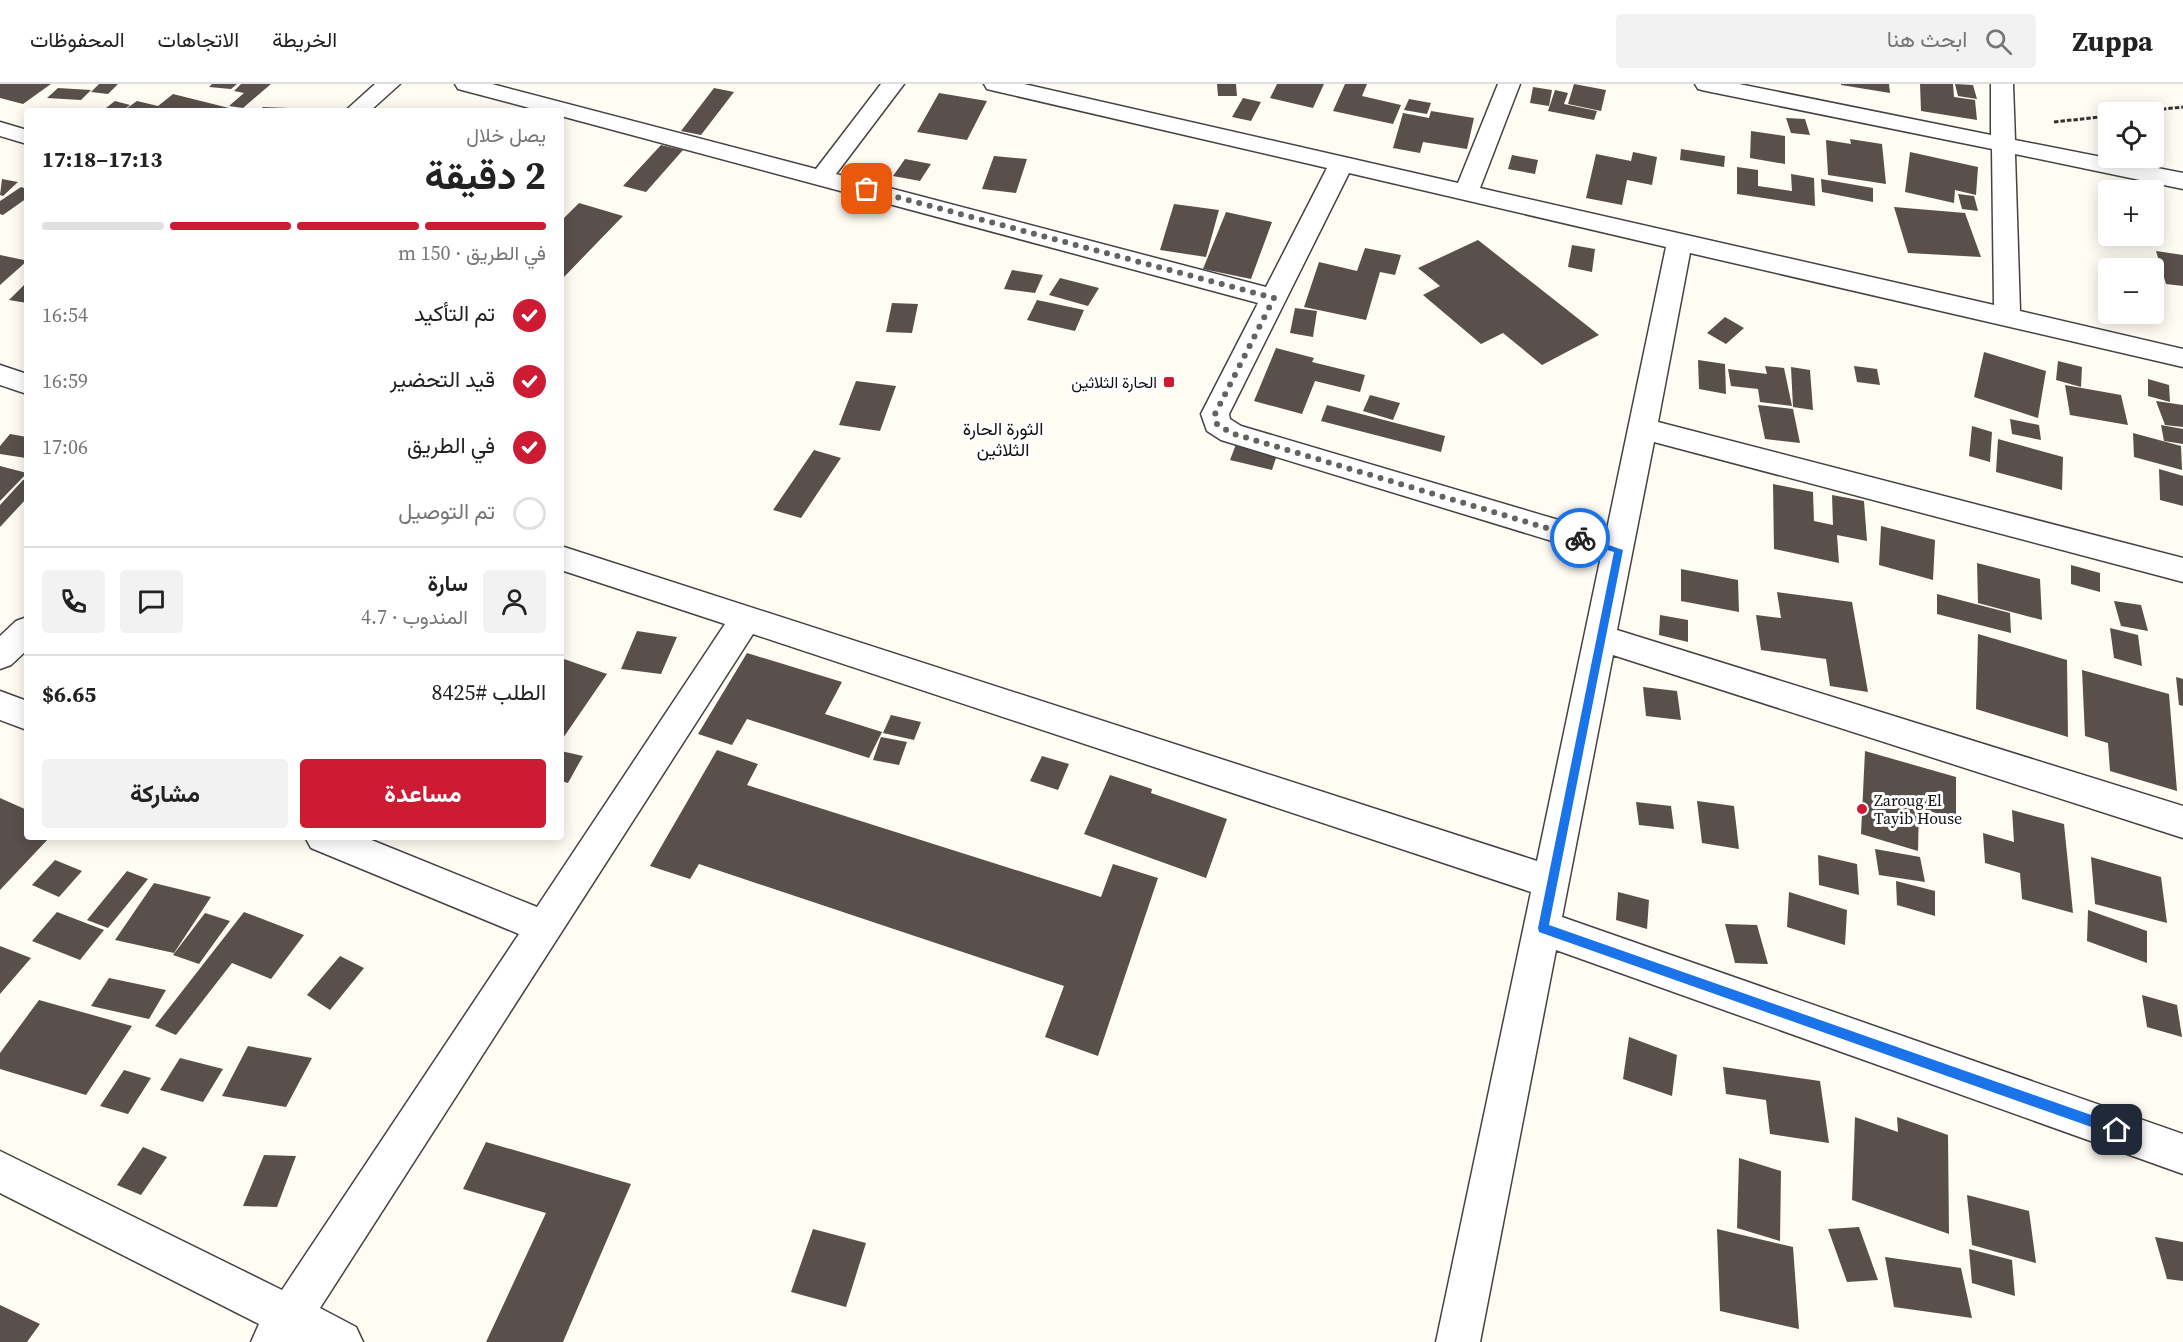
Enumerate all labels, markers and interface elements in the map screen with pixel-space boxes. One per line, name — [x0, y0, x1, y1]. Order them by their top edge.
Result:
search box — [1616, 14, 2036, 68]
text: Zuppa — [2072, 22, 2153, 60]
text: ابحث هنا — [1887, 24, 1967, 54]
text: المحفوظات — [30, 25, 125, 54]
text: الاتجاهات — [158, 25, 239, 54]
text: الخريطة — [272, 25, 337, 54]
icon: search — [1982, 25, 2015, 58]
map controls — [2098, 102, 2164, 324]
button: locate — [2098, 102, 2164, 168]
text: يصل خلال — [466, 121, 546, 149]
text: 17:13–17:18 — [42, 144, 162, 174]
text: 2 دقيقة — [425, 149, 546, 202]
pin — [841, 163, 892, 214]
icon: bag — [850, 172, 883, 205]
button: + — [2098, 180, 2164, 246]
text: في الطريق · 150 m — [398, 239, 546, 267]
button: − — [2098, 258, 2164, 324]
text: تم التأكيد — [414, 298, 495, 328]
icon: check — [513, 299, 546, 332]
text: 16:54 — [42, 301, 88, 329]
text: قيد التحضير — [390, 364, 495, 394]
icon: check — [513, 365, 546, 398]
text: 16:59 — [42, 367, 88, 395]
place label: الحارة الثلاثين — [1071, 371, 1157, 393]
marker: الحارة الثلاثين — [1162, 375, 1176, 389]
district label: الثورة الحارة الثلاثين — [963, 416, 1043, 462]
text: في الطريق — [407, 430, 495, 460]
icon: check — [513, 431, 546, 464]
text: 17:06 — [42, 433, 88, 461]
text: تم التوصيل — [398, 496, 495, 526]
courier — [1550, 508, 1610, 568]
icon: bike — [1564, 522, 1597, 555]
text: سارة — [427, 568, 468, 598]
button: phone — [42, 570, 105, 633]
button: chat — [120, 570, 183, 633]
button: person — [483, 570, 546, 633]
text: المندوب · 4.7 — [361, 603, 468, 631]
text: الطلب #8425 — [432, 677, 546, 707]
text: $6.65 — [42, 679, 96, 709]
button: مشاركة — [42, 759, 288, 828]
button: مساعدة — [300, 759, 546, 828]
place label: Zaroug El Tayib House — [1874, 789, 1962, 829]
marker: Zaroug El Tayib House — [1855, 802, 1869, 816]
pin — [2091, 1104, 2142, 1155]
icon: home — [2100, 1113, 2133, 1146]

